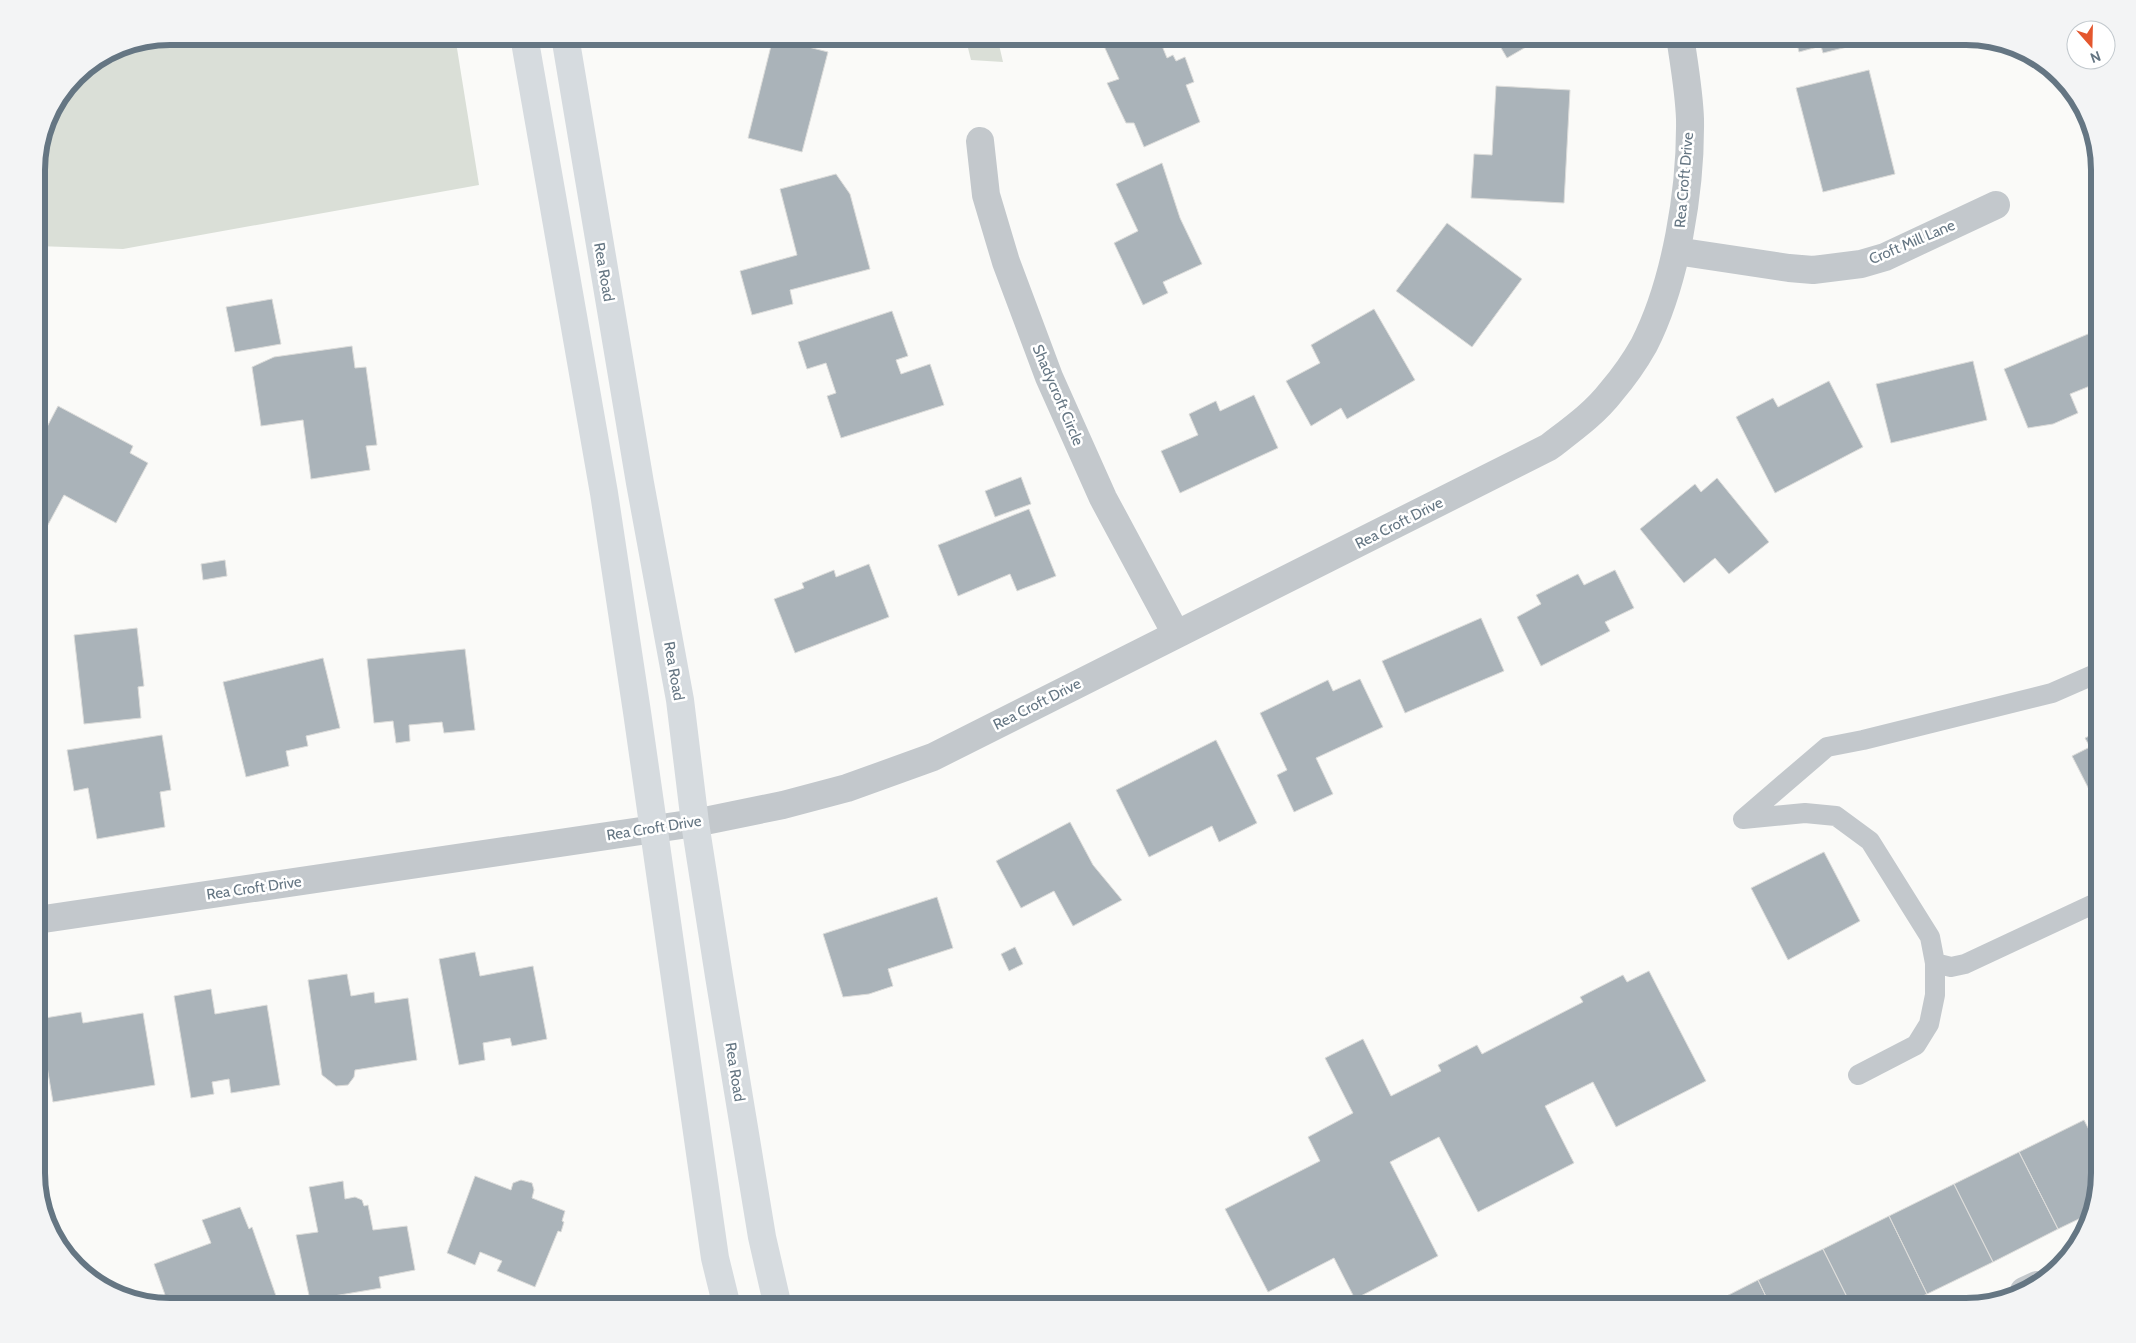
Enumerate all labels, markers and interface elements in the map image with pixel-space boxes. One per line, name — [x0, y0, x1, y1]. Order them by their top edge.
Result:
north arrow — [2066, 20, 2116, 70]
text: N — [2088, 47, 2103, 67]
street label: Rea Croft Drive — [1671, 131, 1697, 229]
street label: Croft Mill Lane — [1866, 216, 1958, 268]
street label: Rea Road — [590, 241, 618, 303]
street label: Shadycroft Circle — [1029, 342, 1088, 449]
street label: Rea Croft Drive — [1352, 493, 1446, 553]
street label: Rea Road — [660, 640, 688, 702]
street label: Rea Croft Drive — [990, 674, 1084, 734]
street label: Rea Croft Drive — [605, 812, 703, 844]
street label: Rea Croft Drive — [205, 872, 303, 904]
street label: Rea Road — [721, 1041, 749, 1103]

